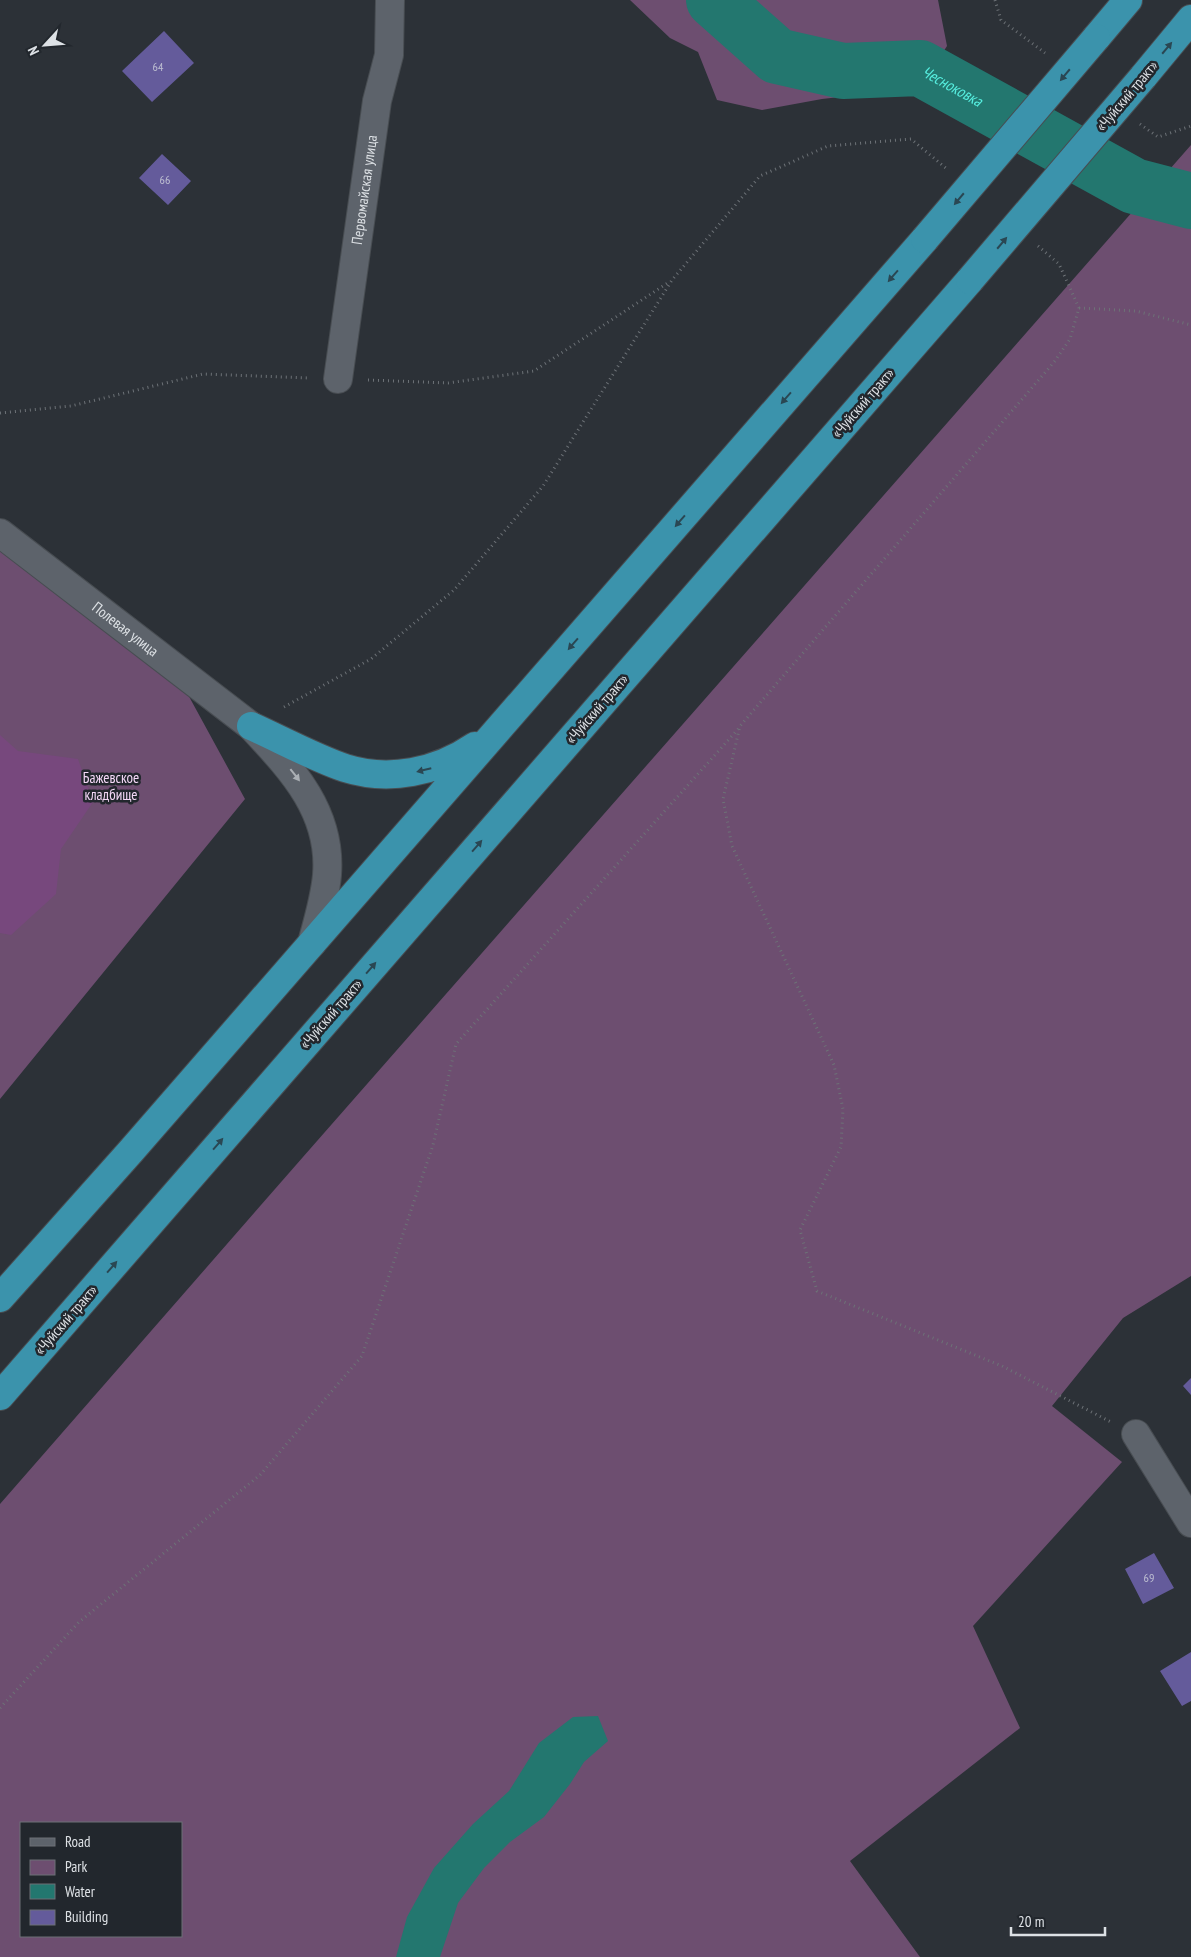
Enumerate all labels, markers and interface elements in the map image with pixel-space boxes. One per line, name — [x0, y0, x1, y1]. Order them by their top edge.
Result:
north arrow — [20, 20, 70, 70]
one-way arrow — [1161, 42, 1172, 54]
text: N — [24, 43, 43, 58]
street label: «Чуйский тракт» — [1092, 56, 1162, 135]
house number: 64 — [153, 59, 164, 74]
water label: Чесноковка — [919, 61, 987, 111]
one-way arrow — [1059, 69, 1070, 82]
street label: Первомайская улица — [347, 134, 381, 246]
house number: 66 — [160, 172, 170, 187]
one-way arrow — [954, 192, 965, 205]
one-way arrow — [996, 237, 1007, 250]
one-way arrow — [888, 270, 899, 282]
street label: «Чуйский тракт» — [827, 364, 898, 442]
one-way arrow — [781, 392, 792, 405]
one-way arrow — [674, 514, 685, 527]
street label: Полевая улица — [89, 597, 162, 660]
one-way arrow — [567, 637, 579, 649]
street label: «Чуйский тракт» — [561, 670, 632, 748]
one-way arrow — [416, 766, 431, 774]
park label: Бажевское кладбище — [83, 768, 139, 804]
one-way arrow — [289, 768, 300, 781]
one-way arrow — [472, 839, 483, 852]
one-way arrow — [365, 963, 377, 975]
street label: «Чуйский тракт» — [295, 975, 366, 1053]
one-way arrow — [212, 1138, 224, 1150]
one-way arrow — [106, 1260, 117, 1273]
street label: «Чуйский тракт» — [30, 1281, 101, 1359]
house number: 69 — [1144, 1570, 1154, 1585]
legend — [20, 1822, 182, 1937]
text: Road — [65, 1832, 91, 1851]
text: Park — [65, 1857, 87, 1876]
text: Water — [65, 1882, 96, 1901]
scale bar — [1011, 1904, 1105, 1936]
text: Building — [65, 1907, 108, 1926]
text: 20 m — [1018, 1912, 1044, 1931]

